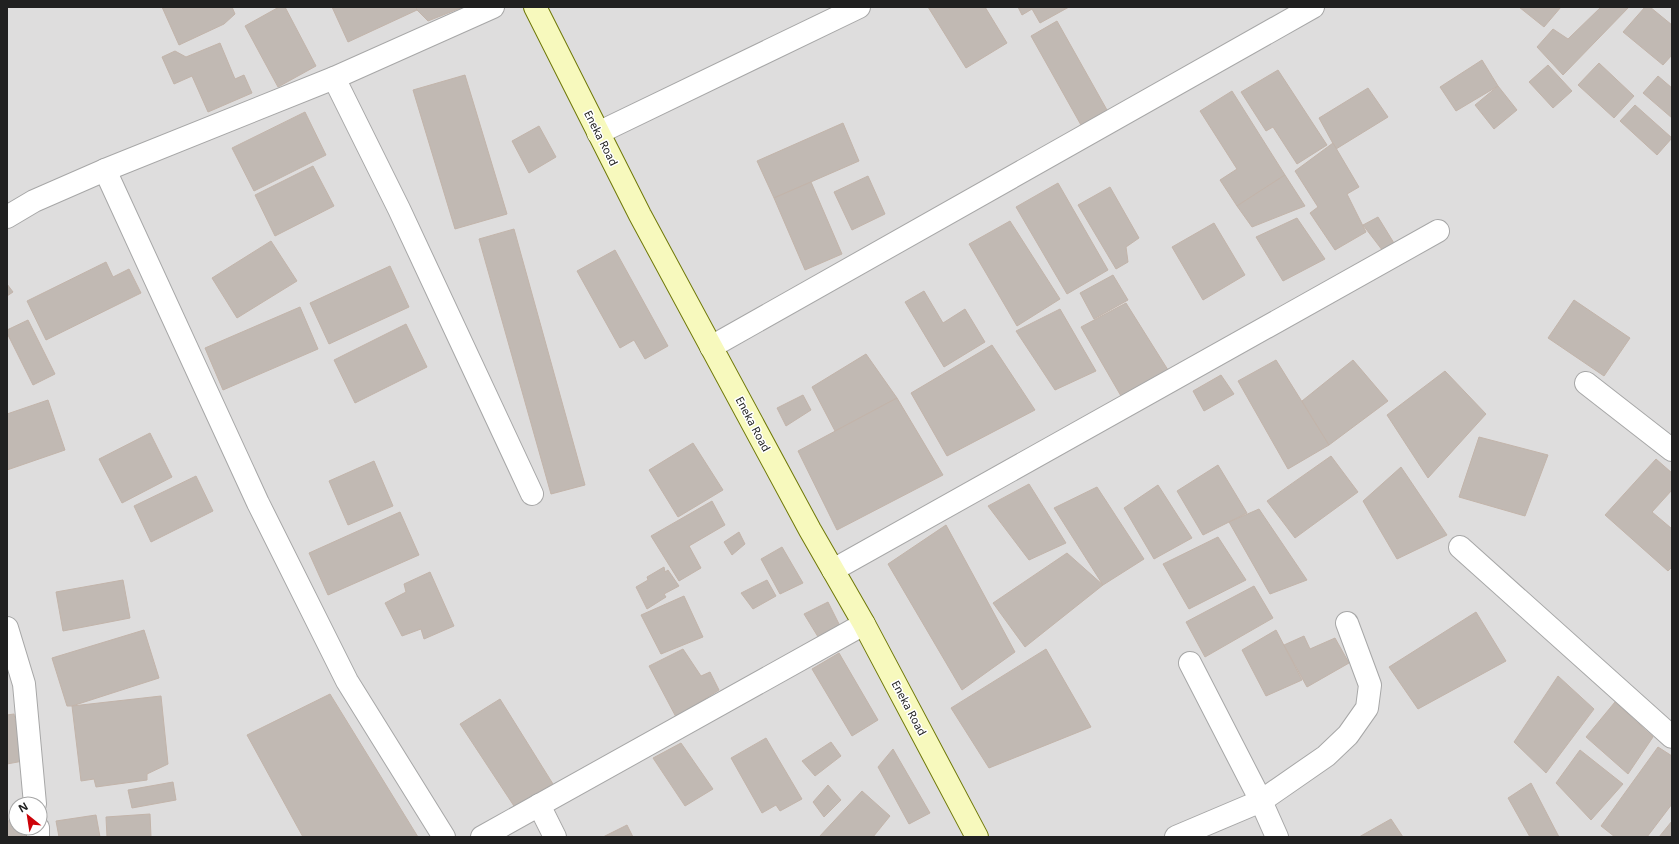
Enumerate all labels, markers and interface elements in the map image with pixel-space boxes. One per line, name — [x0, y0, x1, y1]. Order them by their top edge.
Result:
street label: Eneka Road — [581, 107, 622, 168]
street label: Eneka Road — [733, 394, 774, 454]
street label: Eneka Road — [889, 678, 930, 738]
north arrow — [8, 796, 48, 836]
text: N — [15, 798, 30, 816]

